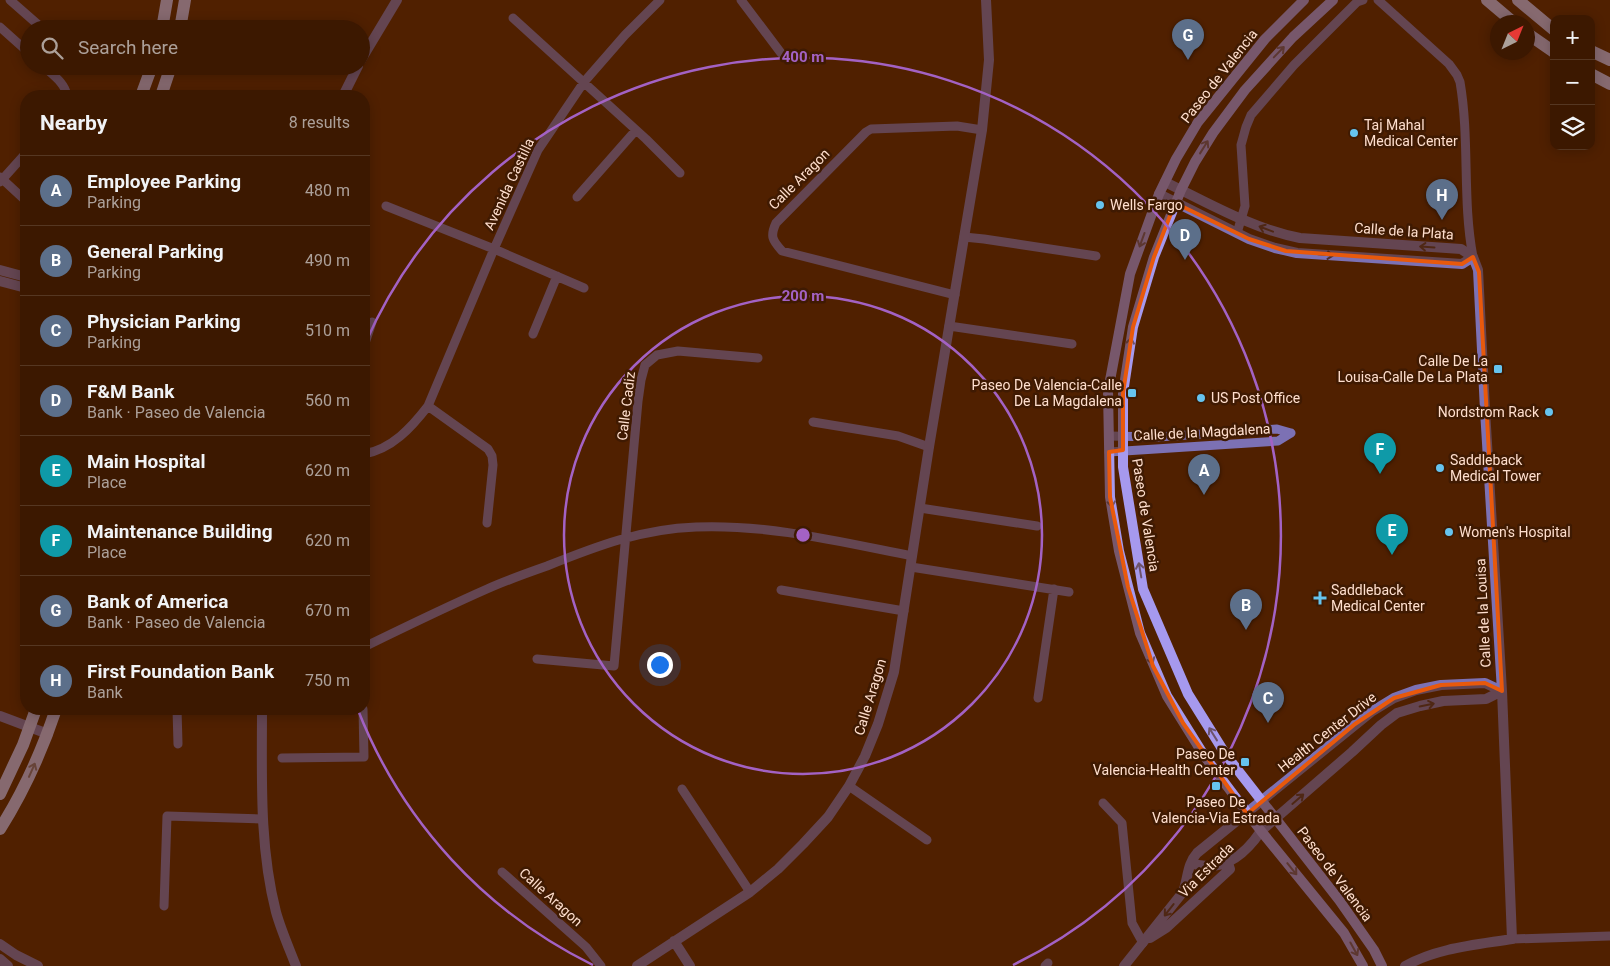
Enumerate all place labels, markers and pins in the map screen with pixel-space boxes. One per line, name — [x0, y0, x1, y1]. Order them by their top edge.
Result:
pin: G — [1172, 19, 1204, 60]
place label: Taj Mahal Medical Center — [1364, 117, 1458, 149]
marker: Taj Mahal Medical Center — [1348, 127, 1360, 139]
pin: H — [1426, 179, 1458, 220]
place label: Wells Fargo — [1110, 197, 1183, 213]
marker: Wells Fargo — [1094, 199, 1106, 211]
pin: D — [1169, 219, 1201, 260]
place label: Calle De La Louisa-Calle De La Plata — [1337, 353, 1488, 385]
marker: Calle De La Louisa-Calle De La Plata — [1492, 363, 1504, 375]
place label: Paseo De Valencia-Calle De La Magdalena — [971, 377, 1122, 409]
marker: Paseo De Valencia-Calle De La Magdalena — [1126, 387, 1138, 399]
place label: US Post Office — [1211, 390, 1300, 406]
marker: US Post Office — [1195, 392, 1207, 404]
place label: Nordstrom Rack — [1438, 404, 1540, 420]
marker: Nordstrom Rack — [1543, 406, 1555, 418]
pin: F — [1364, 433, 1396, 474]
place label: Saddleback Medical Tower — [1450, 452, 1541, 484]
pin: A — [1188, 454, 1220, 495]
marker: Saddleback Medical Tower — [1434, 462, 1446, 474]
pin: E — [1376, 514, 1408, 555]
place label: Women's Hospital — [1459, 524, 1571, 540]
centre of rings — [794, 526, 812, 544]
marker: Women's Hospital — [1443, 526, 1455, 538]
place label: Saddleback Medical Center — [1331, 582, 1425, 614]
pin: B — [1230, 589, 1262, 630]
marker: Saddleback Medical Center — [1313, 591, 1327, 605]
pin: C — [1252, 682, 1284, 723]
place label: Paseo De Valencia-Health Center — [1093, 746, 1235, 778]
marker: Paseo De Valencia-Health Center — [1239, 756, 1251, 768]
marker: Paseo De Valencia-Via Estrada — [1210, 780, 1222, 792]
place label: Paseo De Valencia-Via Estrada — [1152, 794, 1280, 826]

